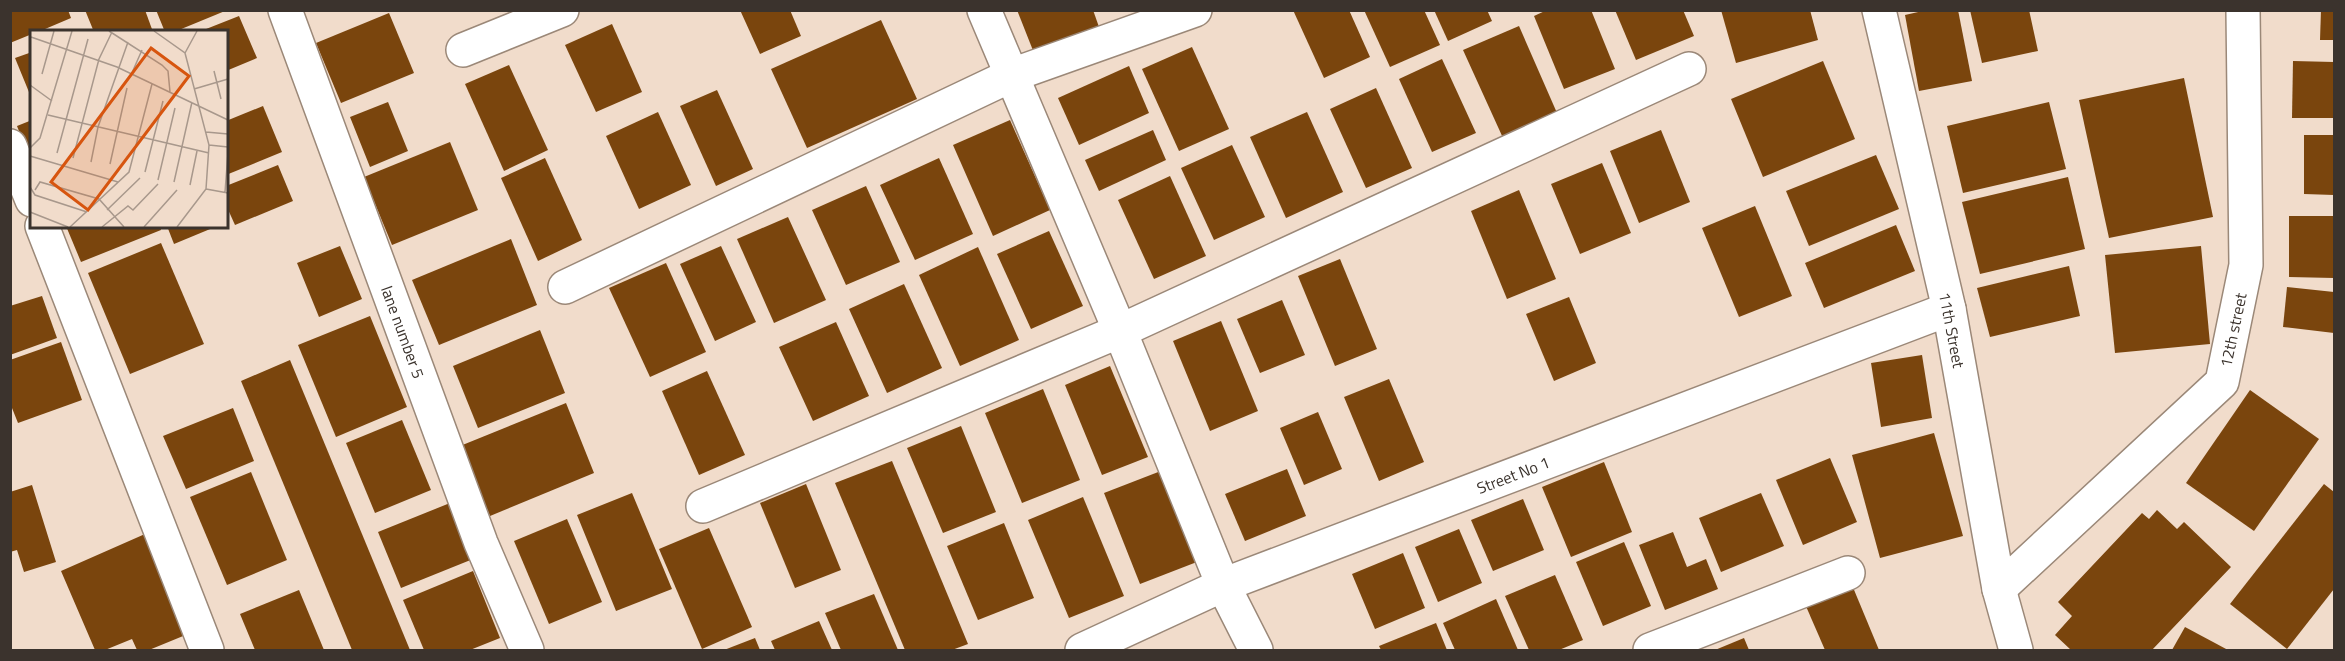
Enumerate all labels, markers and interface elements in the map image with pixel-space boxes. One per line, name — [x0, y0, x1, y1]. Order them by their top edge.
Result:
inset map — [30, 30, 228, 228]
street label: lane number 5 — [375, 282, 431, 382]
street label: 11th Street — [1933, 290, 1971, 370]
street label: 12th street — [2213, 290, 2253, 370]
street label: Street No 1 — [1473, 450, 1553, 500]

